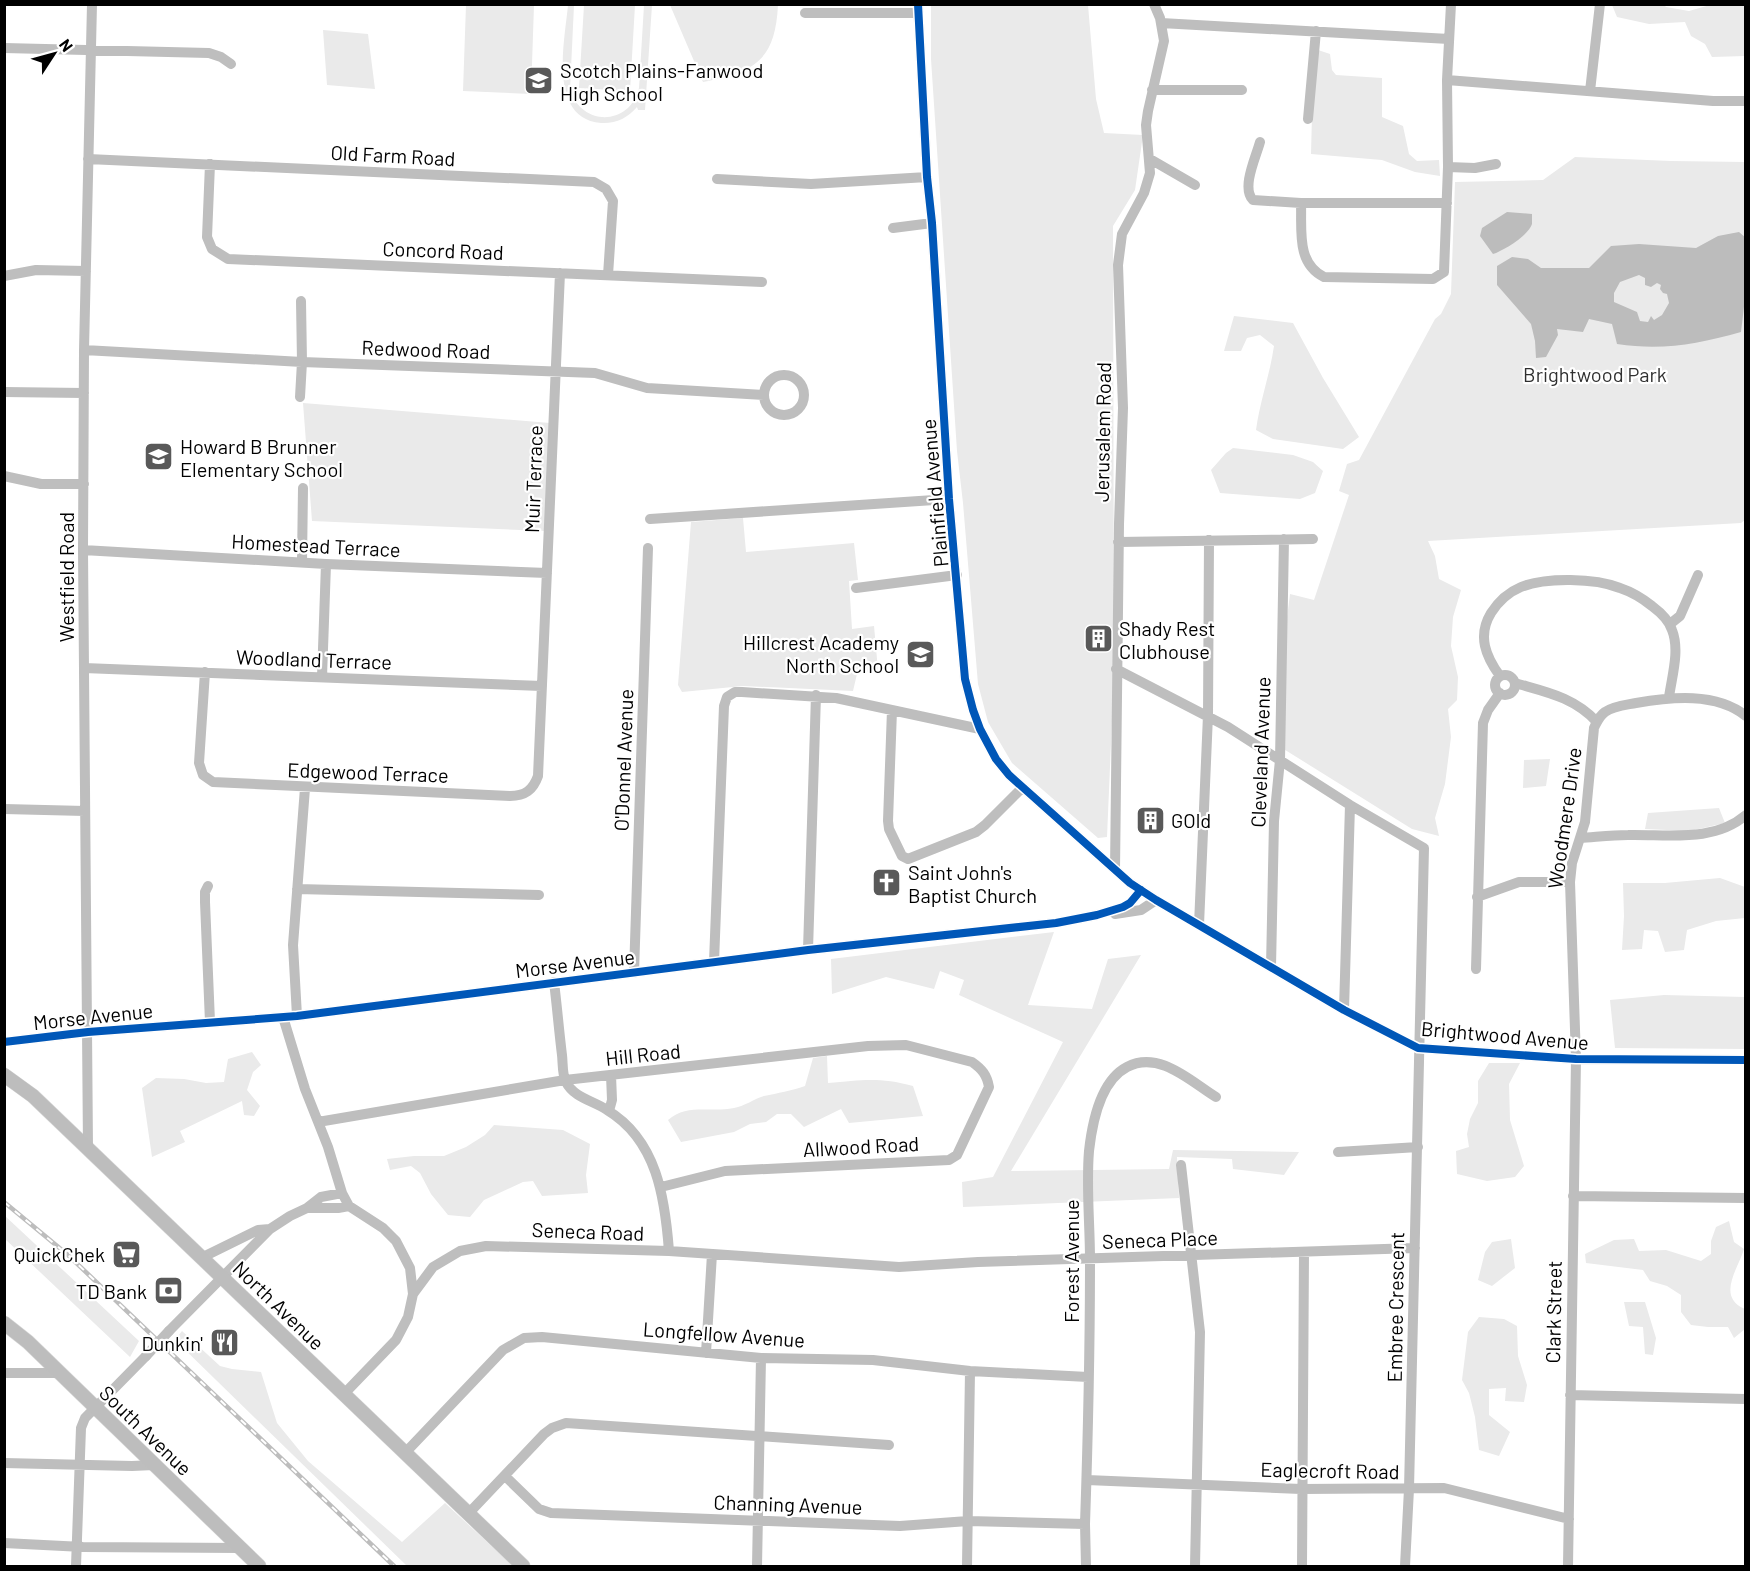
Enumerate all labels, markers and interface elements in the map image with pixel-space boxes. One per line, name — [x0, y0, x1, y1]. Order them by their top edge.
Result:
north arrow — [24, 24, 84, 84]
text: N — [56, 35, 77, 55]
place label: Scotch Plains-Fanwood High School — [560, 58, 763, 105]
school or university icon: Scotch Plains-Fanwood High School — [523, 65, 555, 97]
street label: Old Farm Road — [330, 140, 456, 170]
street label: Concord Road — [382, 236, 504, 264]
street label: Redwood Road — [361, 335, 491, 363]
street label: Jerusalem Road — [1089, 362, 1115, 502]
park label: Brightwood Park — [1523, 362, 1667, 386]
street label: Plainfield Avenue — [916, 418, 952, 568]
street label: Muir Terrace — [519, 425, 547, 533]
place label: Howard B Brunner Elementary School — [180, 434, 343, 481]
school or university icon: Howard B Brunner Elementary School — [143, 441, 175, 473]
street label: Westfield Road — [54, 512, 78, 642]
street label: Homestead Terrace — [231, 529, 401, 561]
place label: Shady Rest Clubhouse — [1119, 616, 1215, 663]
building icon: Shady Rest Clubhouse — [1082, 623, 1114, 655]
place label: Hillcrest Academy North School — [743, 630, 899, 677]
school or university icon: Hillcrest Academy North School — [904, 638, 936, 670]
street label: Woodland Terrace — [236, 644, 392, 674]
street label: Cleveland Avenue — [1245, 676, 1275, 828]
street label: O'Donnel Avenue — [609, 688, 637, 832]
street label: Woodmere Drive — [1542, 746, 1586, 890]
street label: Edgewood Terrace — [287, 757, 449, 787]
building icon: GOld — [1134, 804, 1166, 836]
place label: GOld — [1171, 808, 1211, 832]
place label: Saint John's Baptist Church — [908, 860, 1037, 907]
church icon: Saint John's Baptist Church — [871, 867, 903, 899]
street label: Morse Avenue — [514, 944, 636, 982]
street label: Morse Avenue — [32, 998, 154, 1034]
street label: Brightwood Avenue — [1420, 1016, 1590, 1054]
street label: Hill Road — [604, 1038, 682, 1070]
street label: Allwood Road — [802, 1131, 920, 1161]
street label: Forest Avenue — [1059, 1199, 1083, 1323]
street label: Seneca Road — [531, 1217, 645, 1245]
street label: Seneca Place — [1102, 1225, 1218, 1253]
street label: Embree Crescent — [1382, 1232, 1408, 1382]
supermarket icon: QuickChek — [110, 1238, 142, 1270]
place label: QuickChek — [14, 1242, 105, 1266]
street label: North Avenue — [228, 1256, 330, 1354]
street label: Clark Street — [1540, 1260, 1566, 1364]
bank icon: TD Bank — [152, 1275, 184, 1307]
place label: TD Bank — [76, 1279, 147, 1303]
street label: Longfellow Avenue — [642, 1316, 806, 1352]
restaurant icon: Dunkin' — [208, 1327, 240, 1359]
place label: Dunkin' — [141, 1331, 203, 1355]
street label: South Avenue — [95, 1380, 197, 1480]
street label: Eaglecroft Road — [1260, 1457, 1400, 1483]
street label: Channing Avenue — [713, 1489, 863, 1519]

